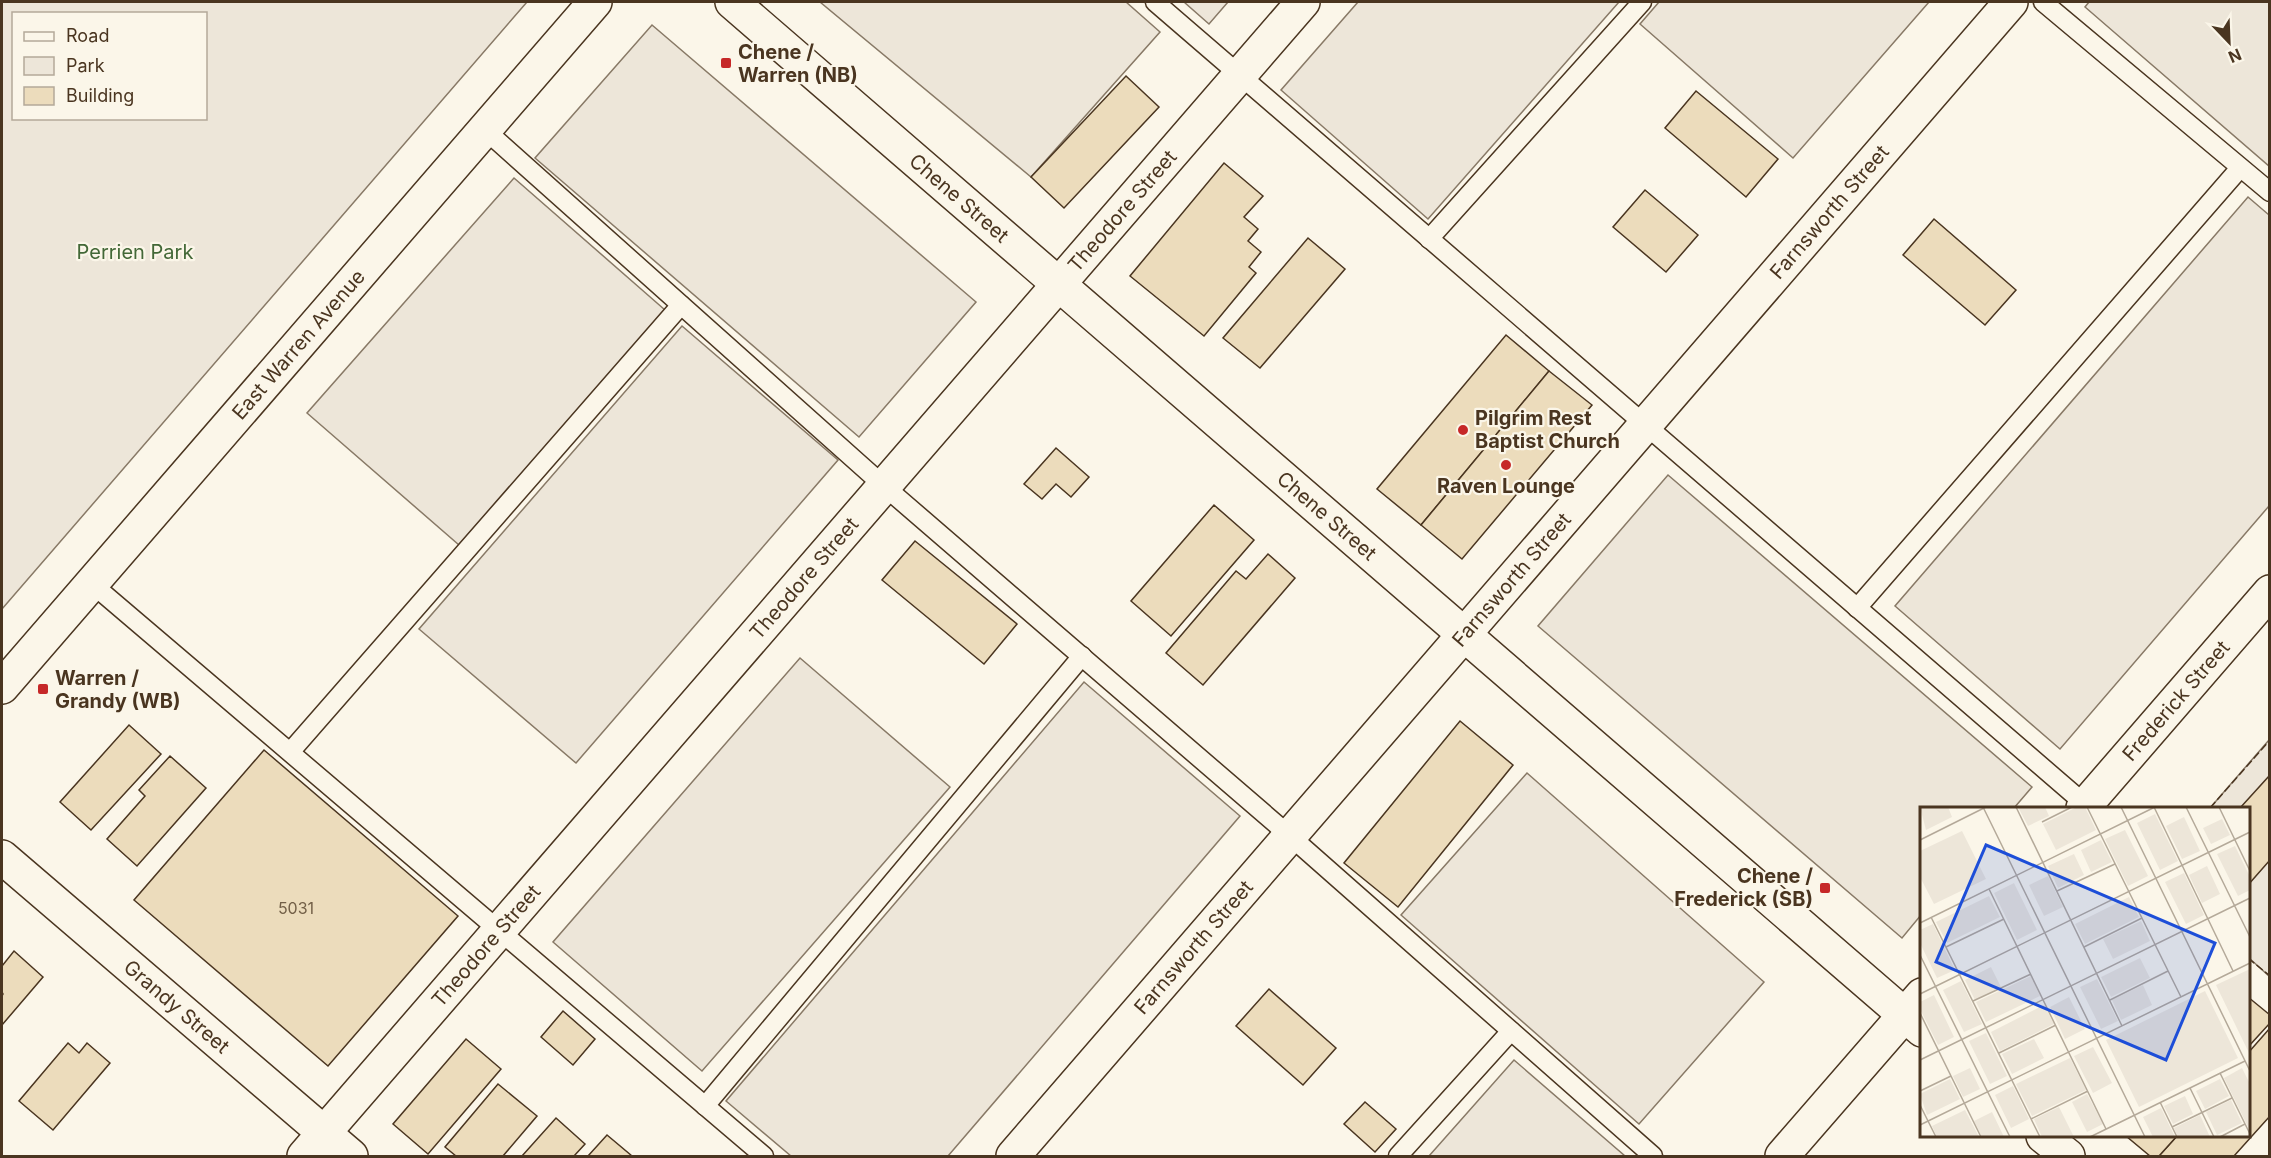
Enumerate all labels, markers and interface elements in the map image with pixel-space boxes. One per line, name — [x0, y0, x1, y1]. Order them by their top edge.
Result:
legend — [12, 12, 207, 120]
north arrow — [2199, 12, 2259, 72]
text: Road — [66, 25, 109, 46]
place label: Chene / Warren (NB) — [738, 40, 858, 87]
text: N — [2225, 44, 2244, 67]
text: Park — [66, 55, 105, 76]
marker: Chene / Warren (NB) — [719, 56, 733, 70]
text: Building — [66, 85, 134, 106]
street label: Farnsworth Street — [1765, 140, 1894, 284]
street label: Theodore Street — [1063, 145, 1182, 277]
street label: Chene Street — [904, 149, 1014, 248]
park label: Perrien Park — [77, 240, 193, 264]
street label: East Warren Avenue — [227, 265, 370, 424]
place label: Pilgrim Rest Baptist Church — [1475, 406, 1620, 453]
marker: Pilgrim Rest Baptist Church — [1456, 423, 1470, 437]
marker: Raven Lounge — [1499, 458, 1513, 472]
street label: Chene Street — [1272, 466, 1382, 566]
place label: Raven Lounge — [1437, 474, 1575, 498]
street label: Farnsworth Street — [1447, 507, 1576, 651]
street label: Theodore Street — [745, 512, 864, 644]
street label: Frederick Street — [2117, 635, 2235, 766]
place label: Warren / Grandy (WB) — [55, 666, 181, 713]
marker: Warren / Grandy (WB) — [36, 682, 50, 696]
inset map — [1920, 807, 2250, 1137]
place label: Chene / Frederick (SB) — [1674, 864, 1813, 911]
street label: Farnsworth Street — [1129, 875, 1258, 1019]
street label: Theodore Street — [427, 880, 546, 1012]
marker: Chene / Frederick (SB) — [1818, 881, 1832, 895]
house number: 5031 — [278, 898, 314, 918]
street label: Grandy Street — [119, 955, 235, 1059]

